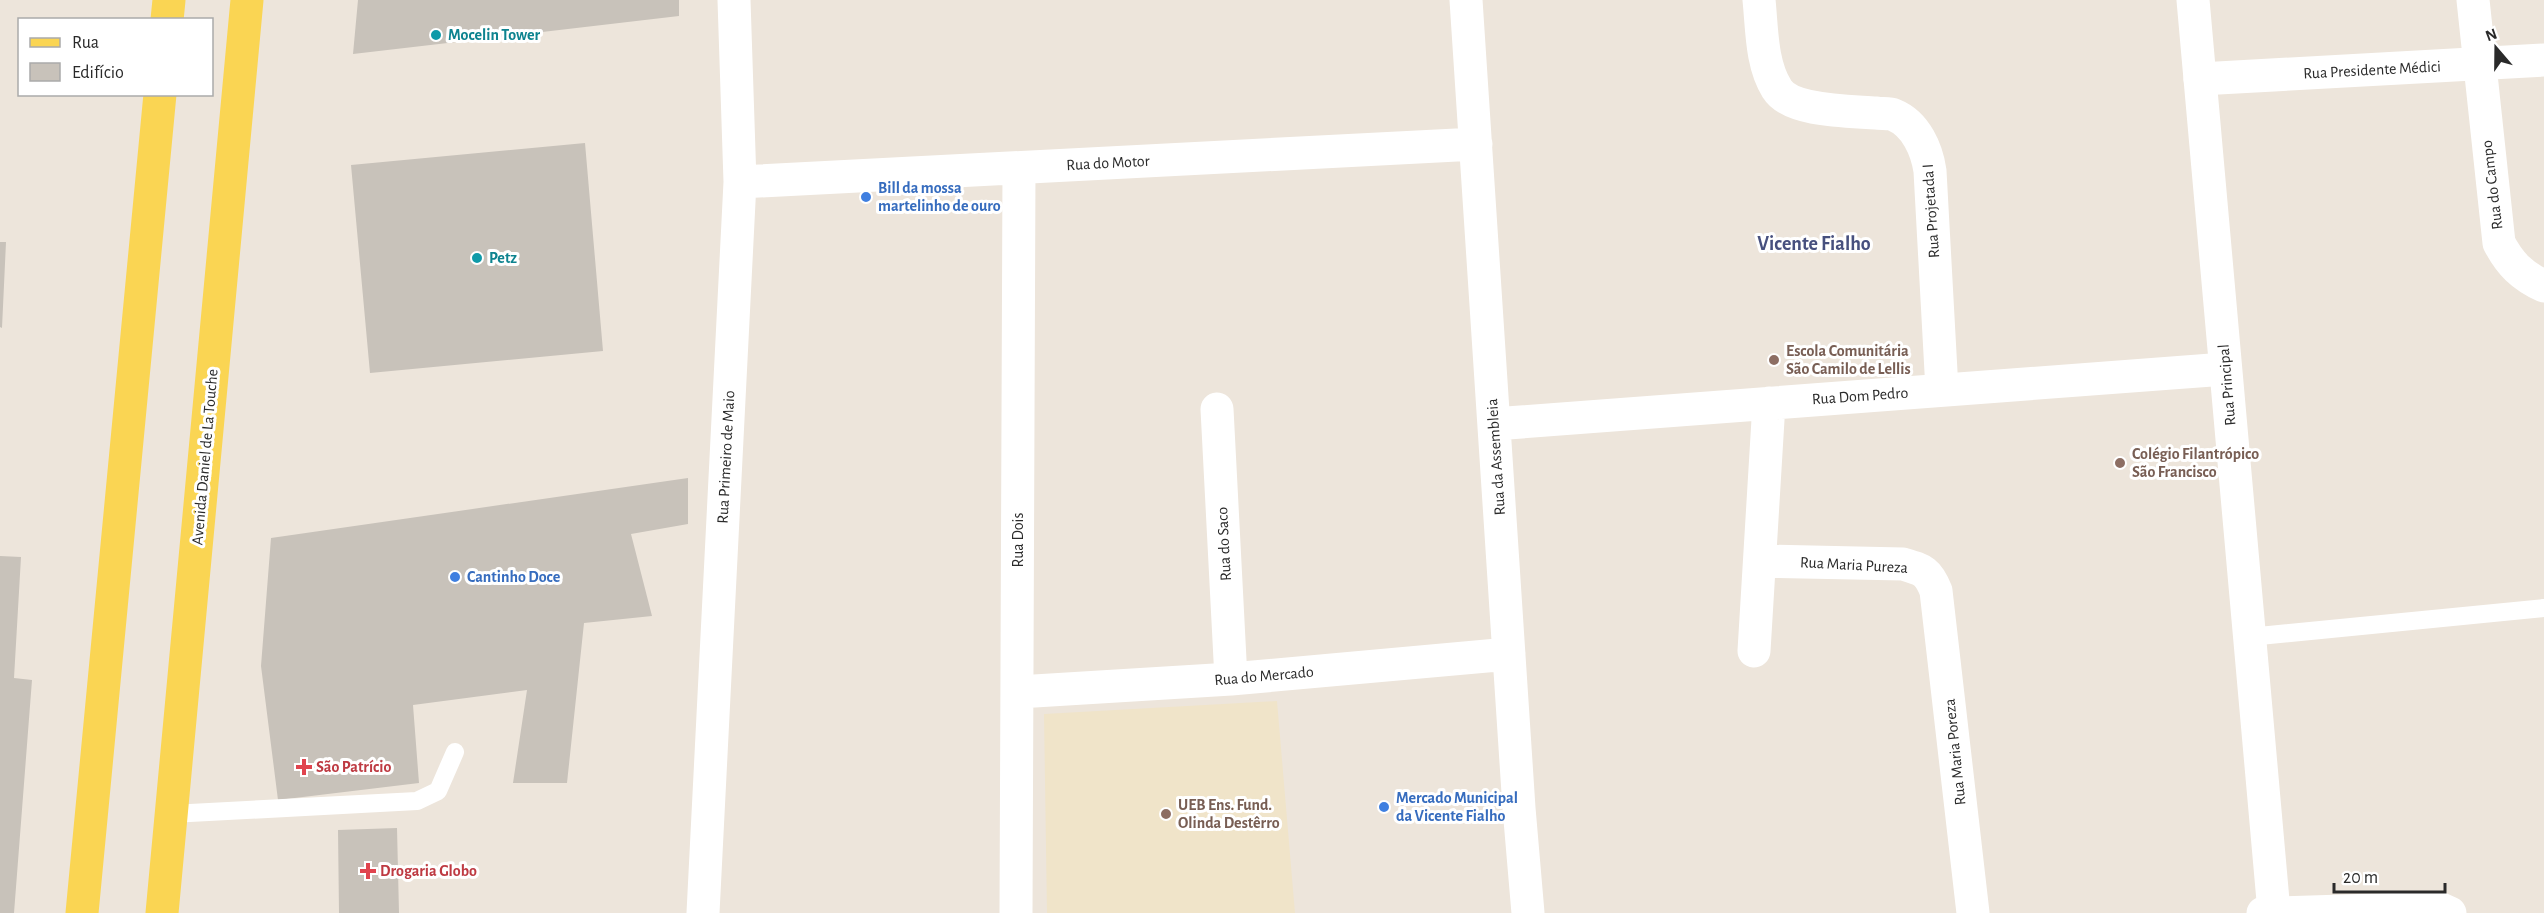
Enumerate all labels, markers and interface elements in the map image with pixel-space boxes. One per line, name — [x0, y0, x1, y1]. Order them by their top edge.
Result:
legend — [18, 18, 213, 96]
north arrow — [2466, 18, 2526, 78]
text: N — [2483, 25, 2499, 44]
place label: Mocelin Tower — [448, 27, 541, 43]
marker: Mocelin Tower — [429, 28, 443, 42]
text: Rua — [72, 34, 99, 52]
street label: Rua Presidente Médici — [2303, 58, 2441, 82]
text: Edifício — [72, 64, 124, 82]
street label: Rua do Campo — [2479, 139, 2505, 231]
street label: Rua do Motor — [1066, 153, 1151, 173]
street label: Rua Projetada I — [1920, 163, 1943, 259]
place label: Bill da mossa martelinho de ouro — [878, 180, 1001, 214]
marker: Bill da mossa martelinho de ouro — [859, 190, 873, 204]
district label: Vicente Fialho — [1757, 234, 1871, 254]
place label: Petz — [489, 250, 517, 266]
marker: Petz — [470, 251, 484, 265]
place label: Escola Comunitária São Camilo de Lellis — [1786, 343, 1911, 377]
street label: Rua Principal — [2215, 344, 2239, 426]
marker: Escola Comunitária São Camilo de Lellis — [1767, 353, 1781, 367]
street label: Avenida Daniel de La Touche — [189, 368, 221, 546]
street label: Rua Dom Pedro — [1811, 385, 1909, 407]
street label: Rua Primeiro de Maio — [715, 390, 737, 524]
street label: Rua da Assembleia — [1484, 398, 1508, 516]
place label: Colégio Filantrópico São Francisco — [2132, 446, 2259, 480]
marker: Colégio Filantrópico São Francisco — [2113, 456, 2127, 470]
street label: Rua do Saco — [1214, 506, 1234, 581]
street label: Rua Dois — [1010, 513, 1026, 567]
street label: Rua Maria Pureza — [1800, 554, 1908, 576]
place label: Cantinho Doce — [467, 569, 561, 585]
marker: Cantinho Doce — [448, 570, 462, 584]
street label: Rua do Mercado — [1214, 664, 1315, 688]
street label: Rua Maria Poreza — [1941, 698, 1969, 806]
place label: São Patrício — [316, 759, 391, 775]
marker: São Patrício — [297, 760, 311, 774]
place label: Mercado Municipal da Vicente Fialho — [1396, 790, 1518, 824]
place label: UEB Ens. Fund. Olinda Destêrro — [1178, 797, 1280, 831]
marker: Mercado Municipal da Vicente Fialho — [1377, 800, 1391, 814]
marker: UEB Ens. Fund. Olinda Destêrro — [1159, 807, 1173, 821]
scale bar — [2334, 856, 2445, 894]
place label: Drogaria Globo — [380, 863, 477, 879]
marker: Drogaria Globo — [361, 864, 375, 878]
text: 20 m — [2343, 869, 2378, 887]

